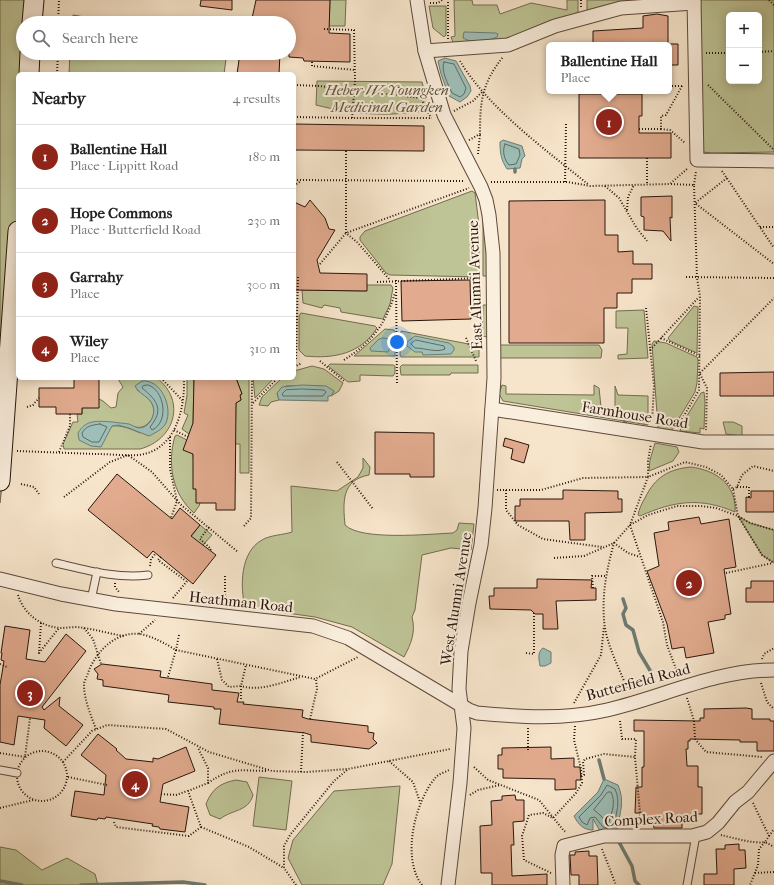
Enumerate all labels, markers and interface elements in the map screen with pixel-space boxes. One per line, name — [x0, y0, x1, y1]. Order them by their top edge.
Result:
map controls — [726, 12, 762, 84]
button: + — [726, 12, 762, 48]
search box — [16, 16, 296, 60]
icon: search — [30, 27, 52, 49]
text: Search here — [62, 29, 138, 47]
popup — [546, 42, 672, 94]
button: − — [726, 48, 762, 84]
text: Ballentine Hall — [560, 52, 658, 70]
text: Place — [560, 70, 590, 85]
park label: Heber W. Youngken Medicinal Garden — [324, 81, 449, 116]
text: Nearby — [32, 88, 86, 108]
text: 4 results — [233, 91, 280, 106]
pin: 1 — [596, 107, 622, 137]
text: Ballentine Hall — [70, 140, 167, 158]
text: 1 — [43, 149, 47, 164]
text: 180 m — [248, 149, 280, 164]
text: Place · Lippitt Road — [70, 158, 178, 173]
text: Hope Commons — [70, 204, 172, 222]
text: 2 — [42, 213, 48, 228]
text: 230 m — [247, 213, 280, 228]
street label: East Alumni Avenue — [464, 219, 486, 350]
text: Place · Butterfield Road — [70, 222, 201, 237]
text: Garrahy — [70, 268, 123, 286]
text: 3 — [42, 277, 48, 292]
text: 300 m — [247, 277, 280, 292]
text: Place — [70, 286, 100, 301]
text: Wiley — [70, 332, 108, 350]
your location — [387, 332, 407, 352]
text: 4 — [41, 341, 49, 356]
text: 310 m — [249, 341, 280, 356]
text: Place — [70, 350, 100, 365]
street label: Farmhouse Road — [580, 398, 690, 432]
street label: West Alumni Avenue — [436, 530, 476, 668]
pin: 2 — [676, 568, 702, 598]
street label: Heathman Road — [188, 588, 295, 617]
street label: Butterfield Road — [584, 659, 693, 705]
pin: 3 — [17, 678, 43, 708]
pin: 4 — [122, 769, 148, 799]
street label: Complex Road — [604, 808, 699, 830]

